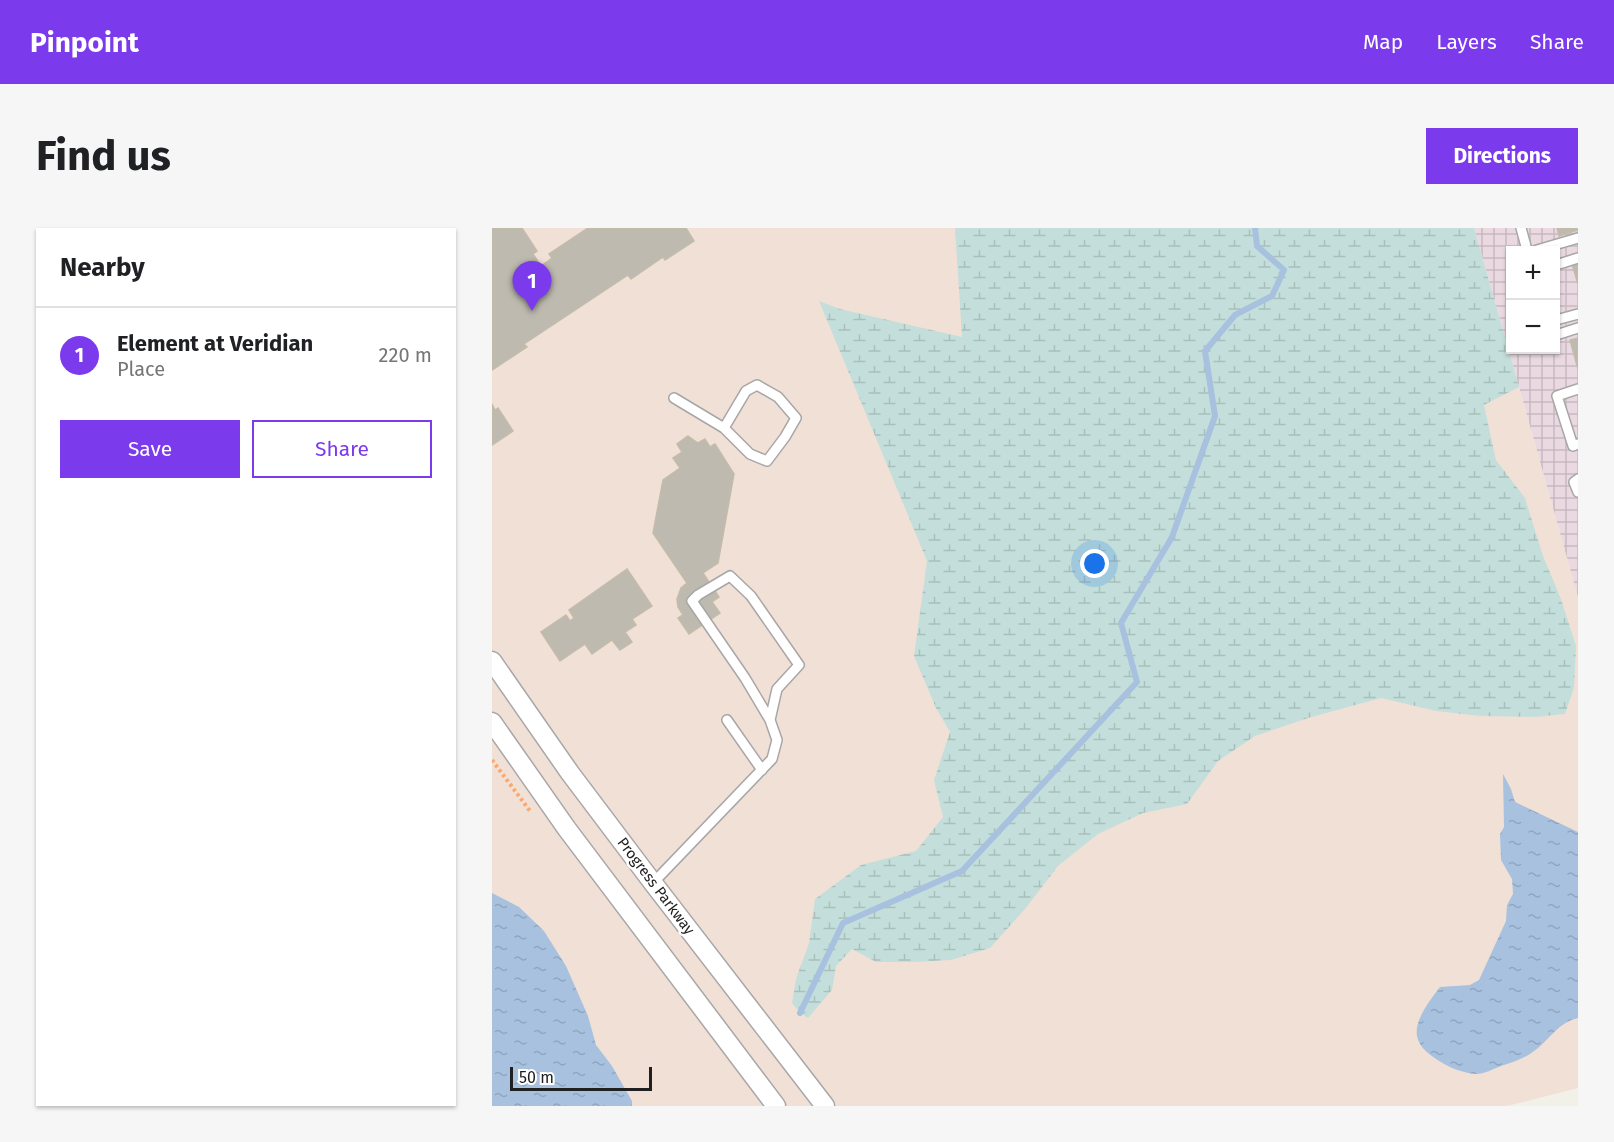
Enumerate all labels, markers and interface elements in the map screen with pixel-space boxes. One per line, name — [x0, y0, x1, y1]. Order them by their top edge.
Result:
text: Pinpoint — [30, 26, 139, 59]
text: Map — [1363, 29, 1403, 55]
text: Layers — [1436, 29, 1497, 55]
text: Share — [1530, 29, 1584, 55]
button: Directions — [1426, 128, 1578, 184]
text: Find us — [36, 131, 171, 181]
map controls — [1506, 246, 1560, 354]
button: + — [1506, 246, 1560, 300]
text: Nearby — [60, 252, 145, 283]
pin: 1 — [512, 262, 552, 311]
button: − — [1506, 300, 1560, 354]
text: Element at Veridian — [117, 330, 313, 357]
text: 1 — [75, 343, 84, 367]
text: 220 m — [379, 343, 432, 367]
text: Place — [117, 357, 165, 381]
button: Save — [60, 420, 240, 478]
button: Share — [252, 420, 432, 478]
your location — [1080, 549, 1109, 578]
street label: Progress Parkway — [614, 834, 699, 939]
scale bar — [510, 1064, 652, 1092]
text: 50 m — [519, 1068, 554, 1087]

